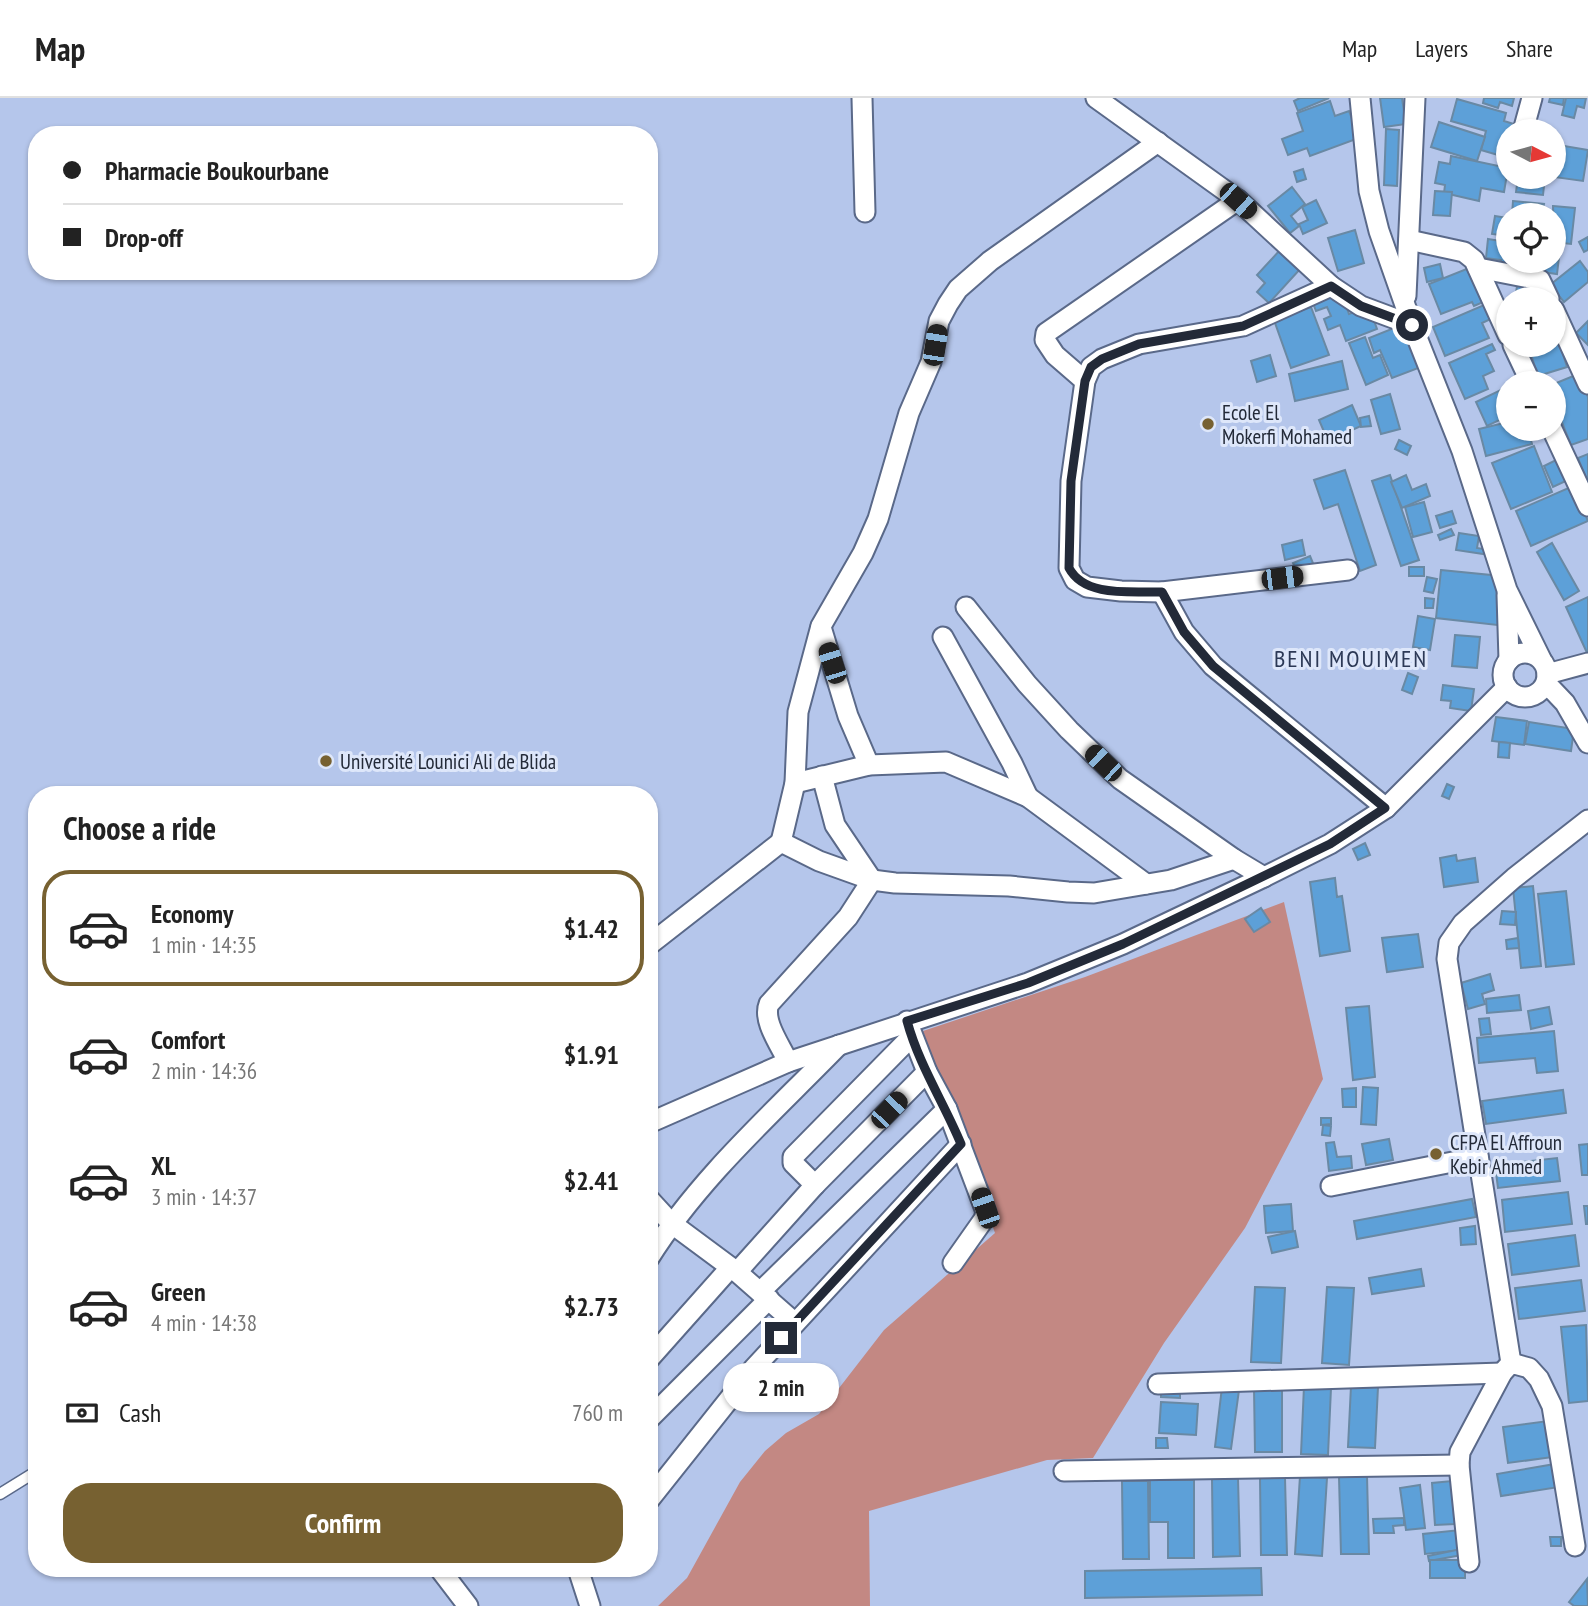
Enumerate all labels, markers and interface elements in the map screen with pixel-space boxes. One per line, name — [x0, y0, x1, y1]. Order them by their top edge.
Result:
text: Map — [35, 27, 85, 70]
text: Map — [1342, 33, 1377, 64]
text: Layers — [1415, 33, 1468, 64]
text: Share — [1506, 33, 1553, 64]
north arrow — [1496, 119, 1566, 189]
map controls — [1496, 119, 1566, 441]
text: Pharmacie Boukourbane — [105, 154, 329, 187]
car — [1216, 179, 1261, 223]
button: locate — [1496, 203, 1566, 273]
text: Drop-off — [105, 221, 183, 254]
button: + — [1496, 287, 1566, 357]
route start — [1396, 309, 1428, 341]
car — [922, 323, 949, 367]
button: − — [1496, 371, 1566, 441]
place label: Ecole El Mokerfi Mohamed — [1222, 399, 1352, 450]
marker: Ecole El Mokerfi Mohamed — [1200, 416, 1216, 432]
car — [1260, 565, 1305, 591]
car — [816, 640, 849, 686]
district label: BENI MOUIMEN — [1274, 643, 1428, 674]
car — [1081, 741, 1126, 785]
place label: Université Lounici Ali de Blida — [340, 748, 556, 775]
marker: Université Lounici Ali de Blida — [318, 753, 334, 769]
text: Choose a ride — [63, 807, 216, 849]
icon: car — [67, 897, 130, 960]
text: Economy — [151, 897, 233, 930]
text: $1.42 — [564, 912, 619, 945]
text: 1 min · 14:35 — [151, 930, 257, 959]
icon: car — [67, 1023, 130, 1086]
text: Comfort — [151, 1023, 225, 1056]
text: $1.91 — [564, 1038, 619, 1071]
text: 2 min · 14:36 — [151, 1056, 257, 1085]
car — [867, 1088, 912, 1132]
place label: CFPA El Affroun Kebir Ahmed — [1450, 1129, 1562, 1180]
marker: CFPA El Affroun Kebir Ahmed — [1428, 1146, 1444, 1162]
icon: car — [67, 1149, 130, 1212]
text: XL — [151, 1149, 176, 1182]
text: $2.41 — [564, 1164, 619, 1197]
text: 3 min · 14:37 — [151, 1182, 257, 1211]
car — [969, 1185, 1002, 1231]
icon: car — [67, 1275, 130, 1338]
text: Green — [151, 1275, 206, 1308]
text: $2.73 — [564, 1290, 619, 1323]
text: 4 min · 14:38 — [151, 1308, 257, 1337]
route end — [765, 1322, 797, 1354]
callout: 2 min — [723, 1362, 839, 1412]
text: 2 min — [758, 1373, 804, 1402]
icon: cash — [63, 1394, 101, 1432]
text: Cash — [119, 1396, 161, 1429]
text: 760 m — [572, 1398, 623, 1427]
button: Confirm — [63, 1483, 623, 1563]

